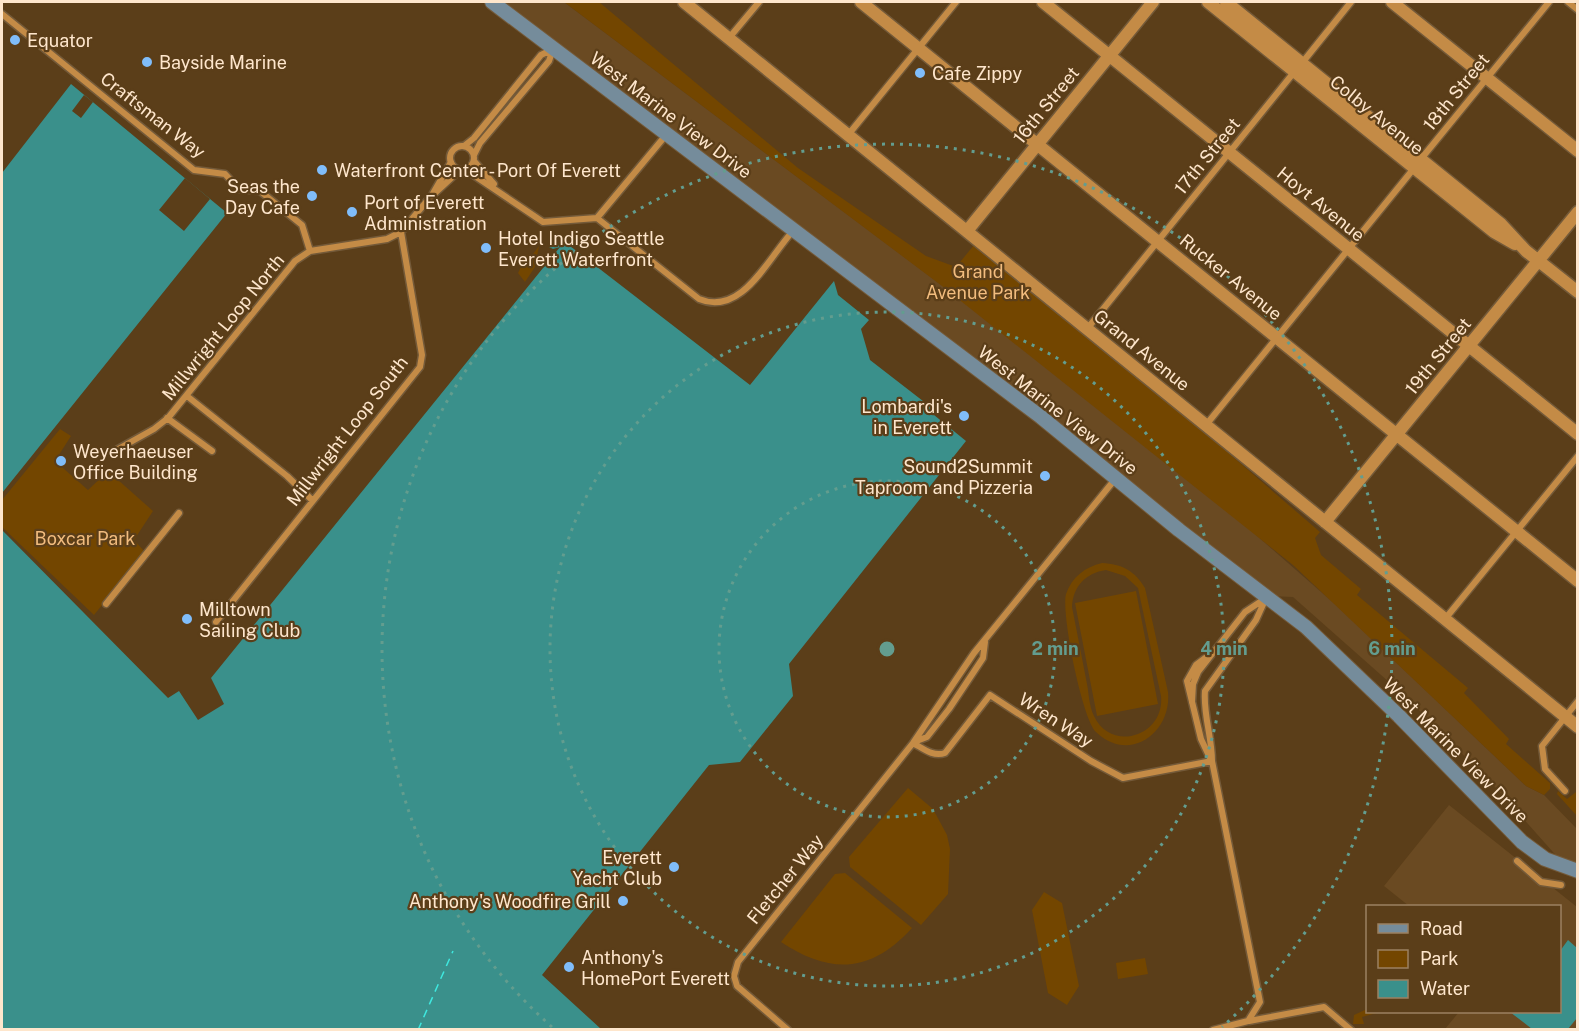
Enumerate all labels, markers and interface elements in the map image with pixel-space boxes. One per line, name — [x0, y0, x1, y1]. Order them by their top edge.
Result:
place label: Equator — [27, 30, 93, 51]
marker: Equator — [8, 33, 22, 47]
street label: West Marine View Drive — [586, 47, 756, 183]
street label: 18th Street — [1418, 49, 1494, 135]
place label: Bayside Marine — [159, 52, 287, 73]
marker: Bayside Marine — [140, 55, 154, 69]
street label: 16th Street — [1009, 62, 1083, 148]
place label: Cafe Zippy — [932, 63, 1022, 84]
marker: Cafe Zippy — [913, 66, 927, 80]
street label: Craftsman Way — [97, 68, 210, 163]
street label: Colby Avenue — [1326, 71, 1428, 159]
street label: 17th Street — [1170, 113, 1244, 199]
place label: Waterfront Center - Port Of Everett — [334, 160, 621, 181]
street label: Hoyt Avenue — [1273, 162, 1369, 246]
marker: Waterfront Center - Port Of Everett — [315, 163, 329, 177]
place label: Seas the Day Cafe — [225, 176, 300, 218]
marker: Seas the Day Cafe — [305, 189, 319, 203]
place label: Port of Everett Administration — [364, 192, 487, 234]
marker: Port of Everett Administration — [345, 205, 359, 219]
place label: Hotel Indigo Seattle Everett Waterfront — [498, 228, 664, 270]
street label: Rucker Avenue — [1176, 229, 1286, 325]
marker: Hotel Indigo Seattle Everett Waterfront — [479, 241, 493, 255]
street label: Millwright Loop North — [158, 250, 288, 404]
park label: Grand Avenue Park — [926, 261, 1030, 303]
street label: Grand Avenue — [1090, 305, 1194, 395]
street label: 19th Street — [1401, 313, 1475, 399]
street label: West Marine View Drive — [974, 341, 1142, 479]
street label: Millwright Loop South — [282, 352, 412, 510]
place label: Lombardi's in Everett — [861, 396, 952, 438]
marker: Lombardi's in Everett — [957, 409, 971, 423]
place label: Weyerhaeuser Office Building — [73, 441, 198, 483]
marker: Weyerhaeuser Office Building — [54, 454, 68, 468]
place label: Sound2Summit Taproom and Pizzeria — [855, 456, 1033, 498]
marker: Sound2Summit Taproom and Pizzeria — [1038, 469, 1052, 483]
park label: Boxcar Park — [35, 528, 135, 549]
place label: Milltown Sailing Club — [199, 599, 300, 641]
marker: Milltown Sailing Club — [180, 612, 194, 626]
text: 2 min — [1031, 638, 1079, 659]
text: 4 min — [1200, 638, 1248, 659]
text: 6 min — [1368, 638, 1416, 659]
centre of rings — [877, 639, 897, 659]
street label: West Marine View Drive — [1379, 673, 1533, 827]
street label: Wren Way — [1015, 688, 1097, 752]
street label: Fletcher Way — [742, 830, 828, 928]
place label: Everett Yacht Club — [572, 847, 662, 889]
marker: Everett Yacht Club — [667, 860, 681, 874]
place label: Anthony's Woodfire Grill — [409, 891, 611, 912]
marker: Anthony's Woodfire Grill — [616, 894, 630, 908]
legend — [1366, 905, 1561, 1013]
text: Road — [1420, 918, 1463, 939]
place label: Anthony's HomePort Everett — [581, 947, 730, 989]
text: Park — [1420, 948, 1458, 969]
marker: Anthony's HomePort Everett — [562, 960, 576, 974]
text: Water — [1420, 978, 1470, 999]

